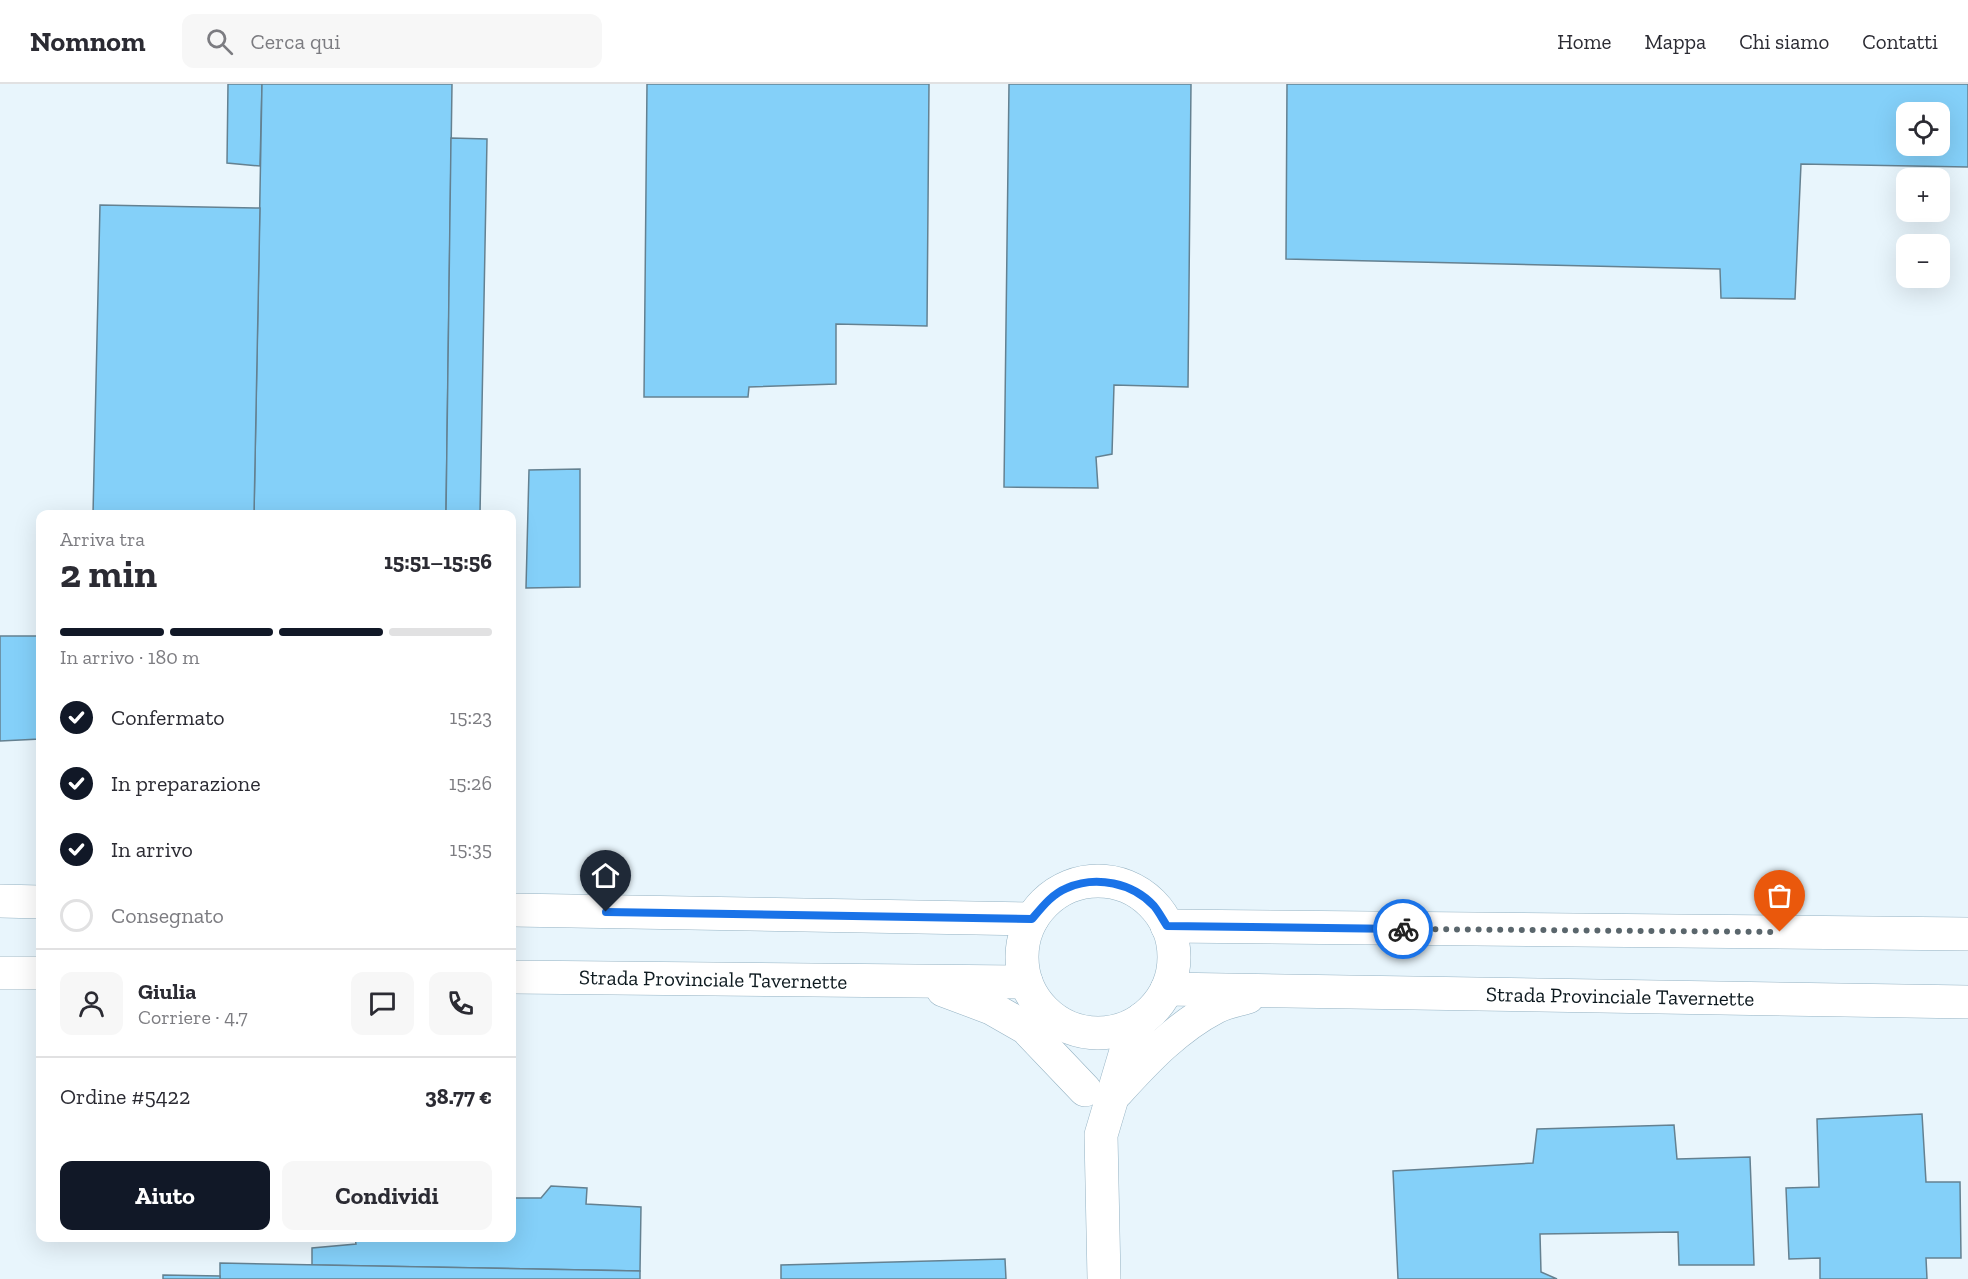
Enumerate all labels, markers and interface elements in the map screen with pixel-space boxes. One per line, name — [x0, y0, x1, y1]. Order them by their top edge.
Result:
search box — [182, 14, 602, 68]
text: Nomnom — [30, 25, 146, 58]
icon: search — [203, 25, 236, 58]
text: Cerca qui — [251, 28, 340, 55]
text: Home — [1557, 29, 1611, 54]
text: Mappa — [1644, 29, 1706, 54]
text: Chi siamo — [1739, 29, 1829, 54]
text: Contatti — [1862, 29, 1938, 54]
map controls — [1896, 102, 1950, 288]
button: locate — [1896, 102, 1950, 156]
button: + — [1896, 168, 1950, 222]
button: − — [1896, 234, 1950, 288]
text: Arriva tra — [60, 527, 145, 551]
text: 15:51–15:56 — [384, 548, 492, 575]
text: 2 min — [60, 550, 157, 597]
text: In arrivo · 180 m — [60, 645, 200, 669]
icon: check — [60, 701, 93, 734]
text: Confermato — [111, 704, 225, 731]
text: 15:23 — [450, 705, 492, 729]
icon: check — [60, 767, 93, 800]
text: In preparazione — [111, 770, 261, 797]
text: 15:26 — [449, 771, 492, 795]
icon: check — [60, 833, 93, 866]
text: In arrivo — [111, 836, 193, 863]
text: 15:35 — [450, 837, 492, 861]
pin — [580, 850, 631, 912]
icon: home — [589, 859, 622, 892]
pin — [1754, 870, 1805, 932]
icon: bag — [1763, 879, 1796, 912]
courier — [1373, 899, 1433, 959]
text: Consegnato — [111, 902, 224, 929]
icon: bike — [1387, 913, 1420, 946]
street label: Strada Provinciale Tavernette — [579, 964, 848, 994]
button: person — [60, 972, 123, 1035]
button: chat — [351, 972, 414, 1035]
button: phone — [429, 972, 492, 1035]
text: Giulia — [138, 978, 196, 1005]
street label: Strada Provinciale Tavernette — [1486, 981, 1755, 1011]
text: Corriere · 4.7 — [138, 1005, 248, 1029]
text: Ordine #5422 — [60, 1083, 190, 1110]
text: 38.77 € — [425, 1083, 492, 1110]
button: Aiuto — [60, 1161, 270, 1230]
button: Condividi — [282, 1161, 492, 1230]

